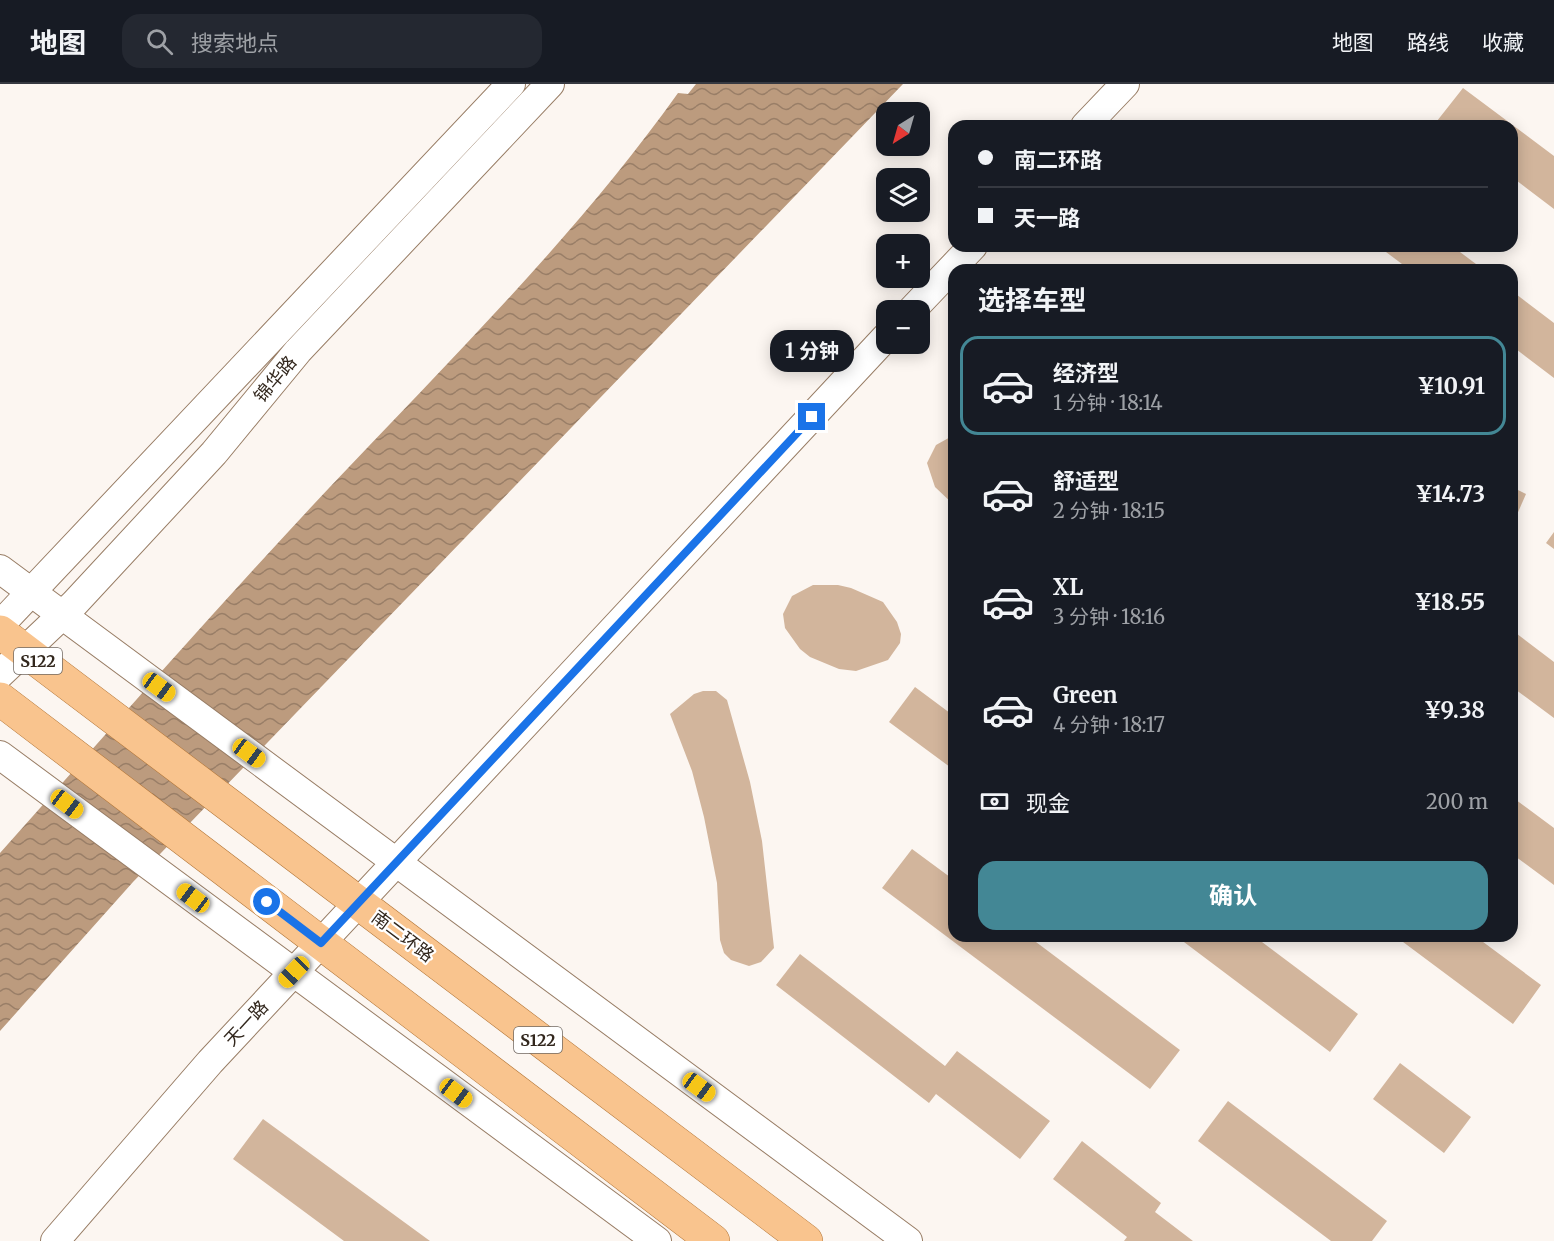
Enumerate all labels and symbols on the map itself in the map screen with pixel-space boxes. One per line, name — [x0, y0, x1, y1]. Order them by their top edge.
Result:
north arrow — [876, 102, 930, 156]
callout: 1 分钟 — [770, 330, 854, 372]
street label: 锦华路 — [249, 351, 301, 407]
route end — [798, 403, 825, 430]
road number: S122 — [14, 648, 62, 674]
car — [139, 669, 179, 705]
car — [229, 735, 269, 771]
car — [47, 786, 87, 822]
car — [173, 880, 213, 916]
route start — [253, 888, 280, 915]
street label: 南二环路 — [367, 905, 439, 967]
car — [275, 953, 313, 991]
street label: 天一路 — [219, 995, 273, 1051]
road number: S122 — [514, 1027, 562, 1053]
car — [679, 1069, 719, 1105]
car — [436, 1075, 476, 1111]

